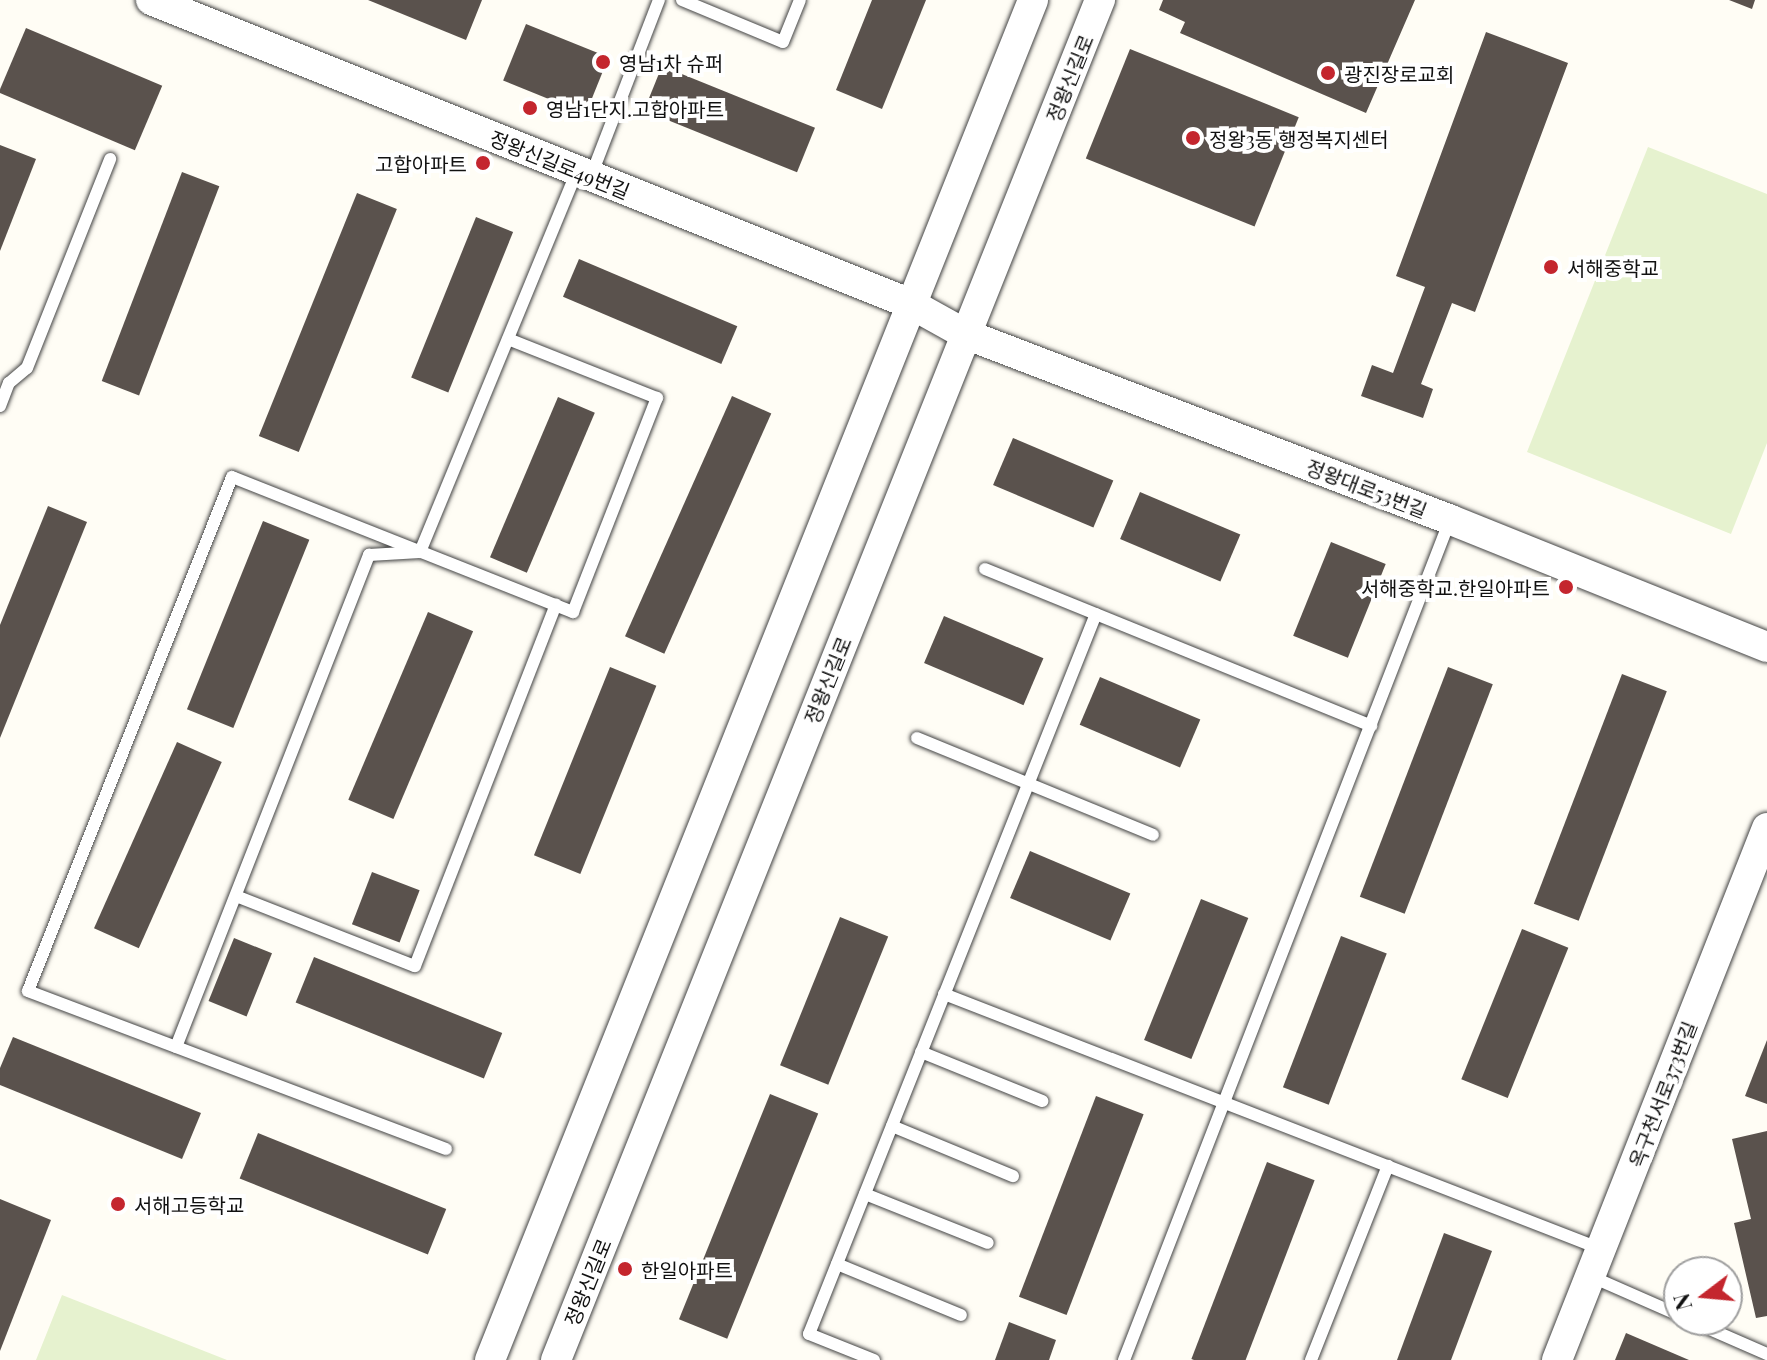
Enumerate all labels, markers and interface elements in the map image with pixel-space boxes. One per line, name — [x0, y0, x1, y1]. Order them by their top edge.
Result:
street label: 정왕신길로 — [1041, 31, 1097, 125]
place label: 영남1차 슈퍼 — [619, 50, 723, 74]
marker: 영남1차 슈퍼 — [594, 53, 612, 71]
place label: 광진장로교회 — [1344, 61, 1454, 85]
marker: 광진장로교회 — [1319, 64, 1337, 82]
place label: 영남1단지.고합아파트 — [546, 96, 724, 120]
marker: 영남1단지.고합아파트 — [521, 99, 539, 117]
street label: 정왕신길로49번길 — [486, 125, 634, 203]
place label: 정왕3동 행정복지센터 — [1209, 126, 1389, 150]
marker: 정왕3동 행정복지센터 — [1184, 129, 1202, 147]
place label: 고합아파트 — [375, 151, 467, 175]
marker: 고합아파트 — [474, 154, 492, 172]
place label: 서해중학교 — [1567, 255, 1659, 279]
marker: 서해중학교 — [1542, 258, 1560, 276]
street label: 정왕대로53번길 — [1303, 454, 1431, 522]
place label: 서해중학교.한일아파트 — [1361, 575, 1550, 599]
marker: 서해중학교.한일아파트 — [1557, 578, 1575, 596]
street label: 정왕신길로 — [799, 633, 855, 727]
street label: 옥구천서로373번길 — [1623, 1017, 1701, 1171]
place label: 서해고등학교 — [134, 1192, 244, 1216]
marker: 서해고등학교 — [109, 1195, 127, 1213]
street label: 정왕신길로 — [559, 1235, 615, 1329]
north arrow — [1663, 1256, 1743, 1336]
place label: 한일아파트 — [641, 1257, 733, 1281]
marker: 한일아파트 — [616, 1260, 634, 1278]
text: N — [1665, 1290, 1698, 1314]

